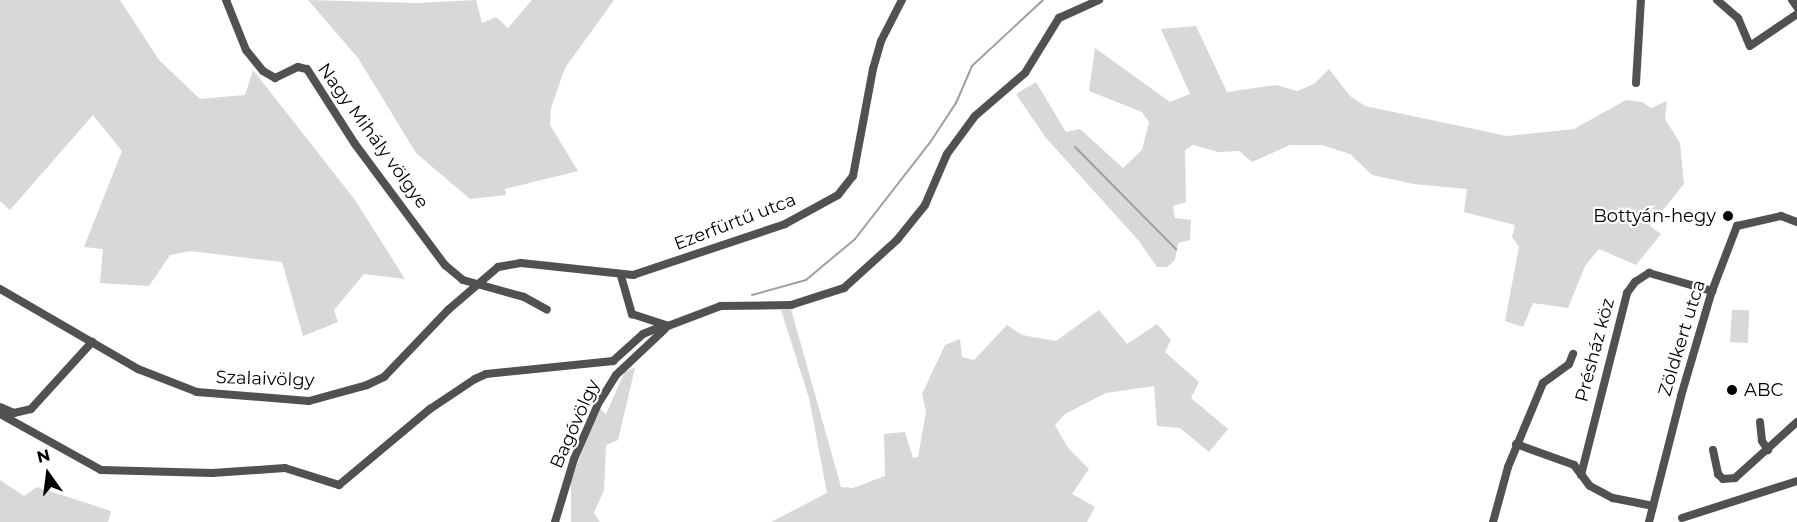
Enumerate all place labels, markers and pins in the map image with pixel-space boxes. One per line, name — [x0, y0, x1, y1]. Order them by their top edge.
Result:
place label: Bottyán-hegy — [1593, 205, 1716, 227]
marker: Bottyán-hegy — [1721, 209, 1735, 223]
place label: ABC — [1744, 379, 1783, 401]
marker: ABC — [1725, 383, 1739, 397]

